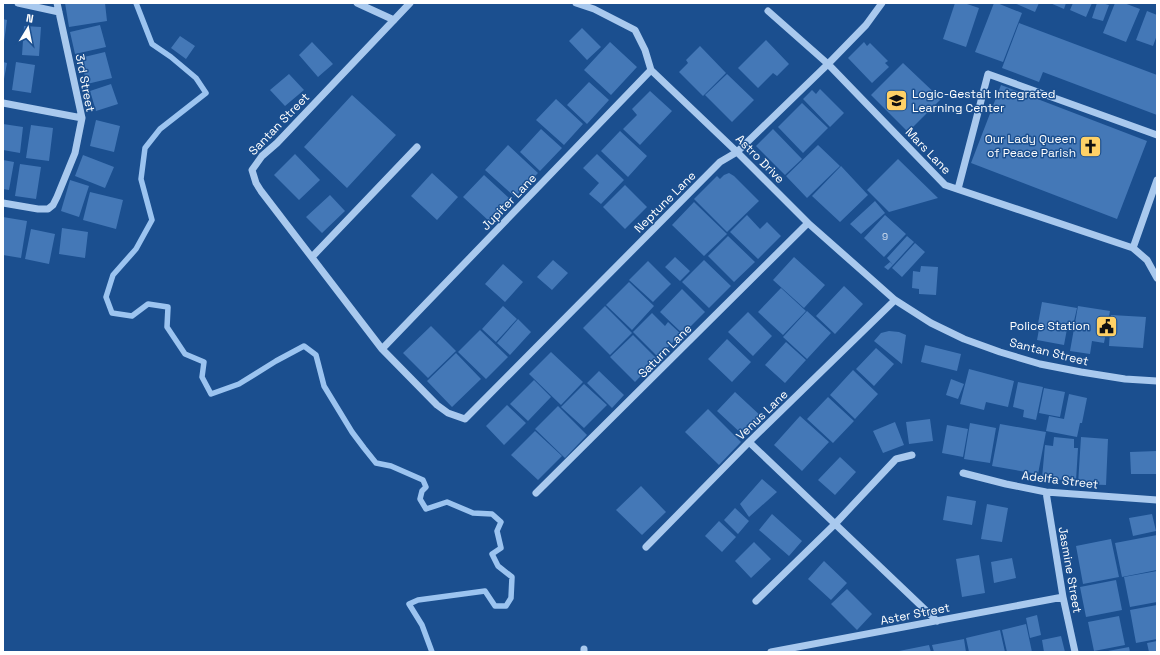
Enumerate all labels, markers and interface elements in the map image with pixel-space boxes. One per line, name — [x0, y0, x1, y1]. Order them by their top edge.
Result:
north arrow — [8, 8, 48, 48]
text: N — [25, 11, 35, 26]
street label: 3rd Street — [72, 52, 98, 114]
place label: Logic-Gestalt Integrated Learning Center — [912, 86, 1056, 116]
school or university icon: Logic-Gestalt Integrated Learning Center — [884, 88, 910, 114]
street label: Santan Street — [245, 89, 313, 159]
street label: Mars Lane — [902, 124, 954, 178]
street label: Astro Drive — [732, 131, 788, 187]
place label: Our Lady Queen of Peace Parish — [985, 131, 1076, 161]
church icon: Our Lady Queen of Peace Parish — [1078, 133, 1104, 159]
street label: Neptune Lane — [631, 168, 699, 236]
street label: Jupiter Lane — [478, 170, 540, 234]
house number: 9 — [882, 230, 888, 243]
public building icon: Police Station — [1093, 313, 1119, 339]
place label: Police Station — [1010, 318, 1090, 334]
street label: Saturn Lane — [635, 321, 695, 381]
street label: Santan Street — [1008, 334, 1090, 370]
street label: Venus Lane — [733, 386, 791, 444]
street label: Adelfa Street — [1021, 467, 1099, 493]
street label: Jasmine Street — [1055, 526, 1085, 614]
street label: Aster Street — [879, 599, 951, 629]

